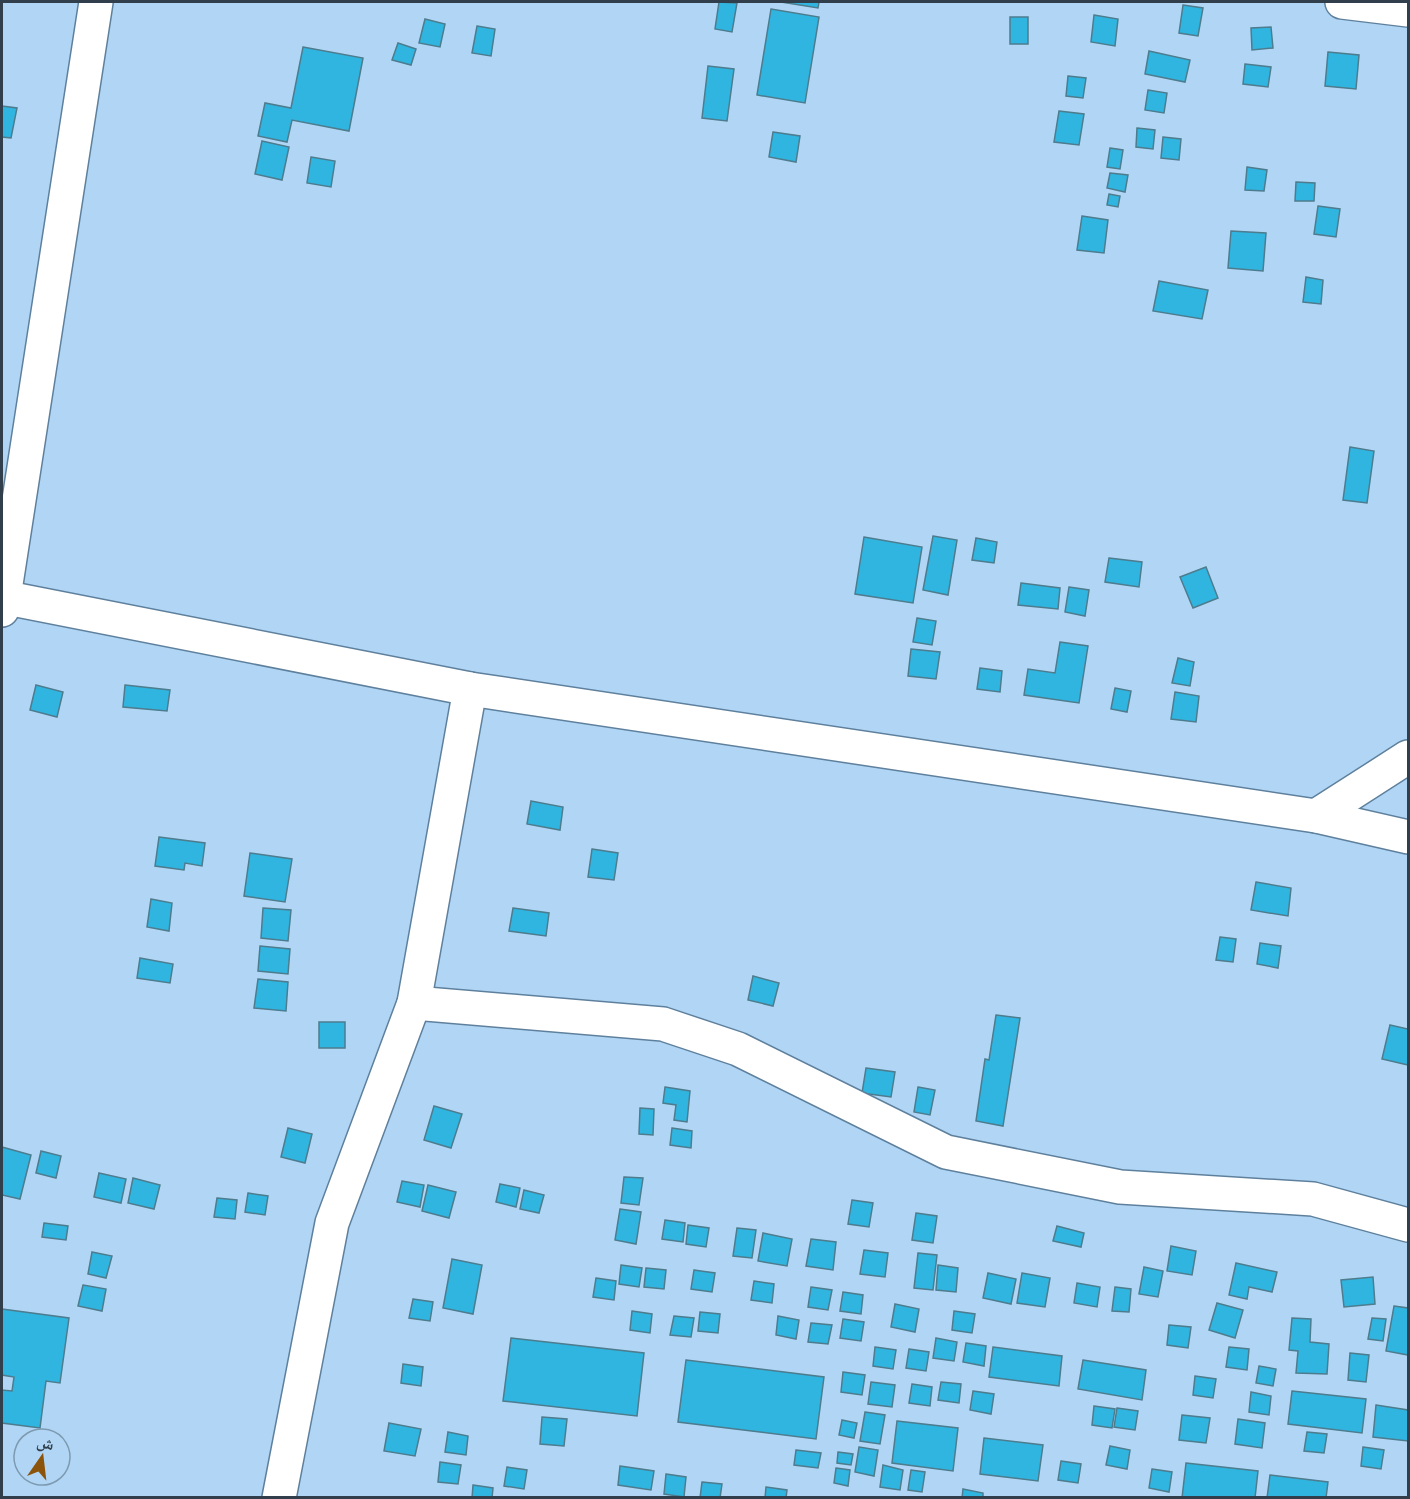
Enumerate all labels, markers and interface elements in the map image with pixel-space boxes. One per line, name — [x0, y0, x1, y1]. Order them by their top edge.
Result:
north arrow — [12, 1427, 72, 1487]
text: ش — [35, 1432, 56, 1454]

